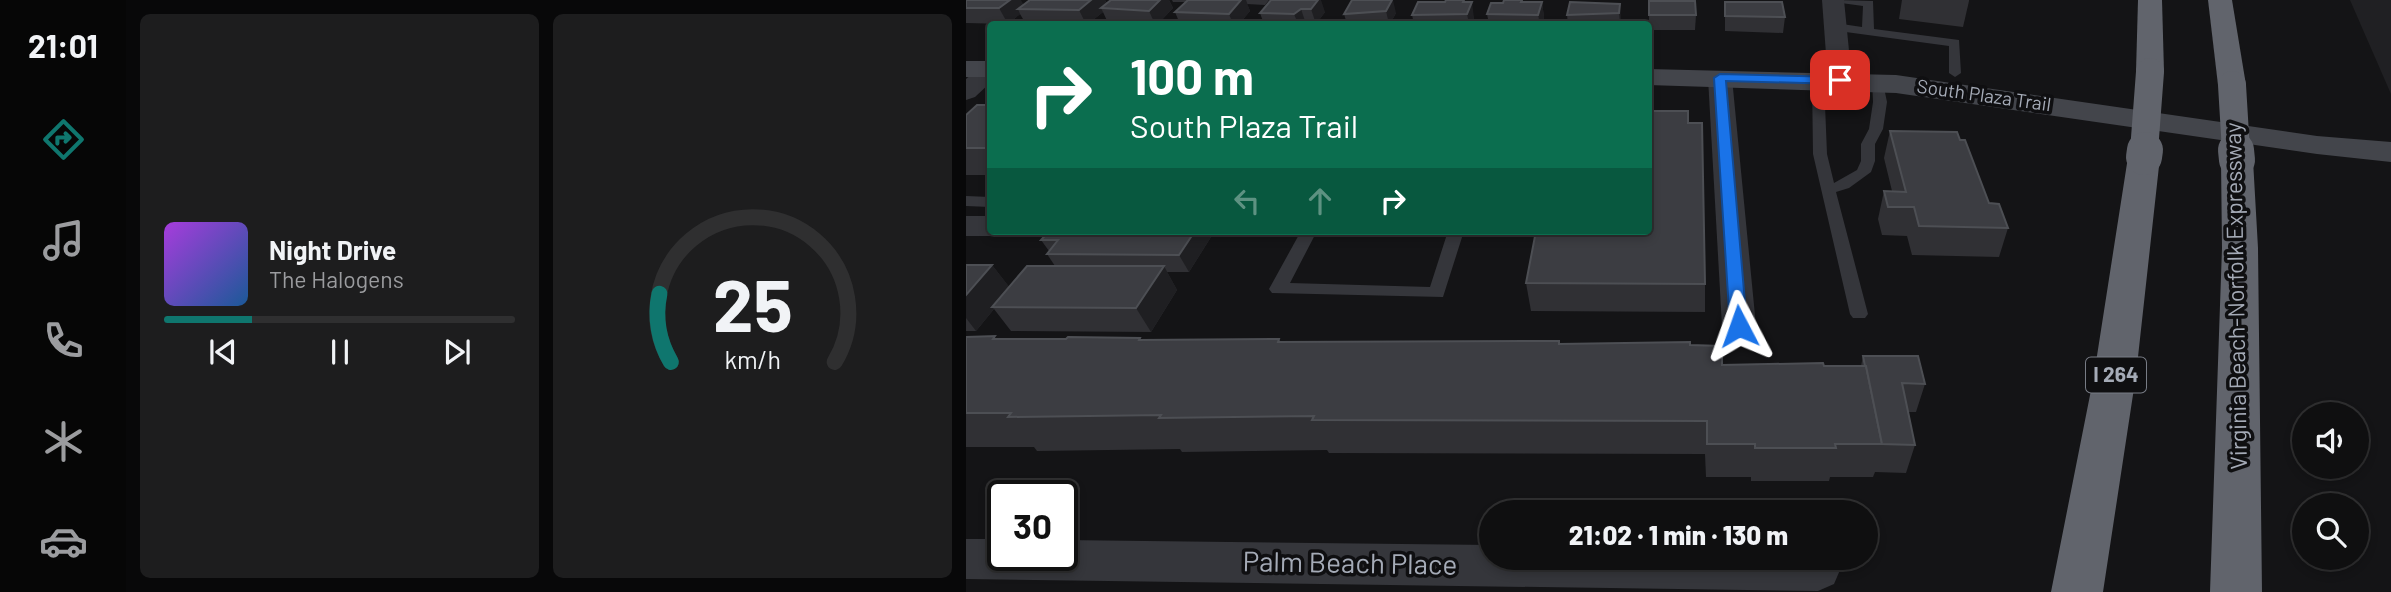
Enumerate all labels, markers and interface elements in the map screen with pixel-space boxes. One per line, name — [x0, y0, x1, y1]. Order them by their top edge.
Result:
text: 21:01 — [28, 26, 98, 64]
text: 100 m — [1130, 46, 1254, 105]
icon: right — [1015, 49, 1106, 140]
pin — [1810, 50, 1870, 110]
icon: arrive — [1821, 61, 1859, 99]
street label: South Plaza Trail — [1915, 74, 2053, 115]
text: South Plaza Trail — [1130, 106, 1358, 144]
icon: directions — [39, 115, 88, 164]
street label: Virginia Beach-Norfolk Expressway — [2218, 122, 2252, 470]
icon: left — [1228, 182, 1266, 220]
icon: ahead — [1301, 182, 1339, 220]
icon: right — [1374, 182, 1412, 220]
icon: music — [39, 216, 88, 265]
text: Night Drive — [269, 234, 396, 265]
text: 25 — [712, 259, 793, 347]
text: The Halogens — [269, 265, 404, 293]
position arrow — [1702, 289, 1776, 363]
icon: phone — [39, 316, 88, 365]
icon: previous — [204, 333, 242, 371]
icon: pause — [321, 333, 359, 371]
icon: next — [438, 333, 476, 371]
text: km/h — [724, 344, 781, 374]
road number: I 264 — [2086, 358, 2146, 392]
map controls — [2292, 402, 2369, 570]
button: sound — [2292, 402, 2369, 479]
icon: climate — [39, 417, 88, 466]
speed limit sign: 30 — [987, 480, 1078, 571]
button: search — [2292, 493, 2369, 570]
icon: car — [39, 517, 88, 566]
text: 21:02 · 1 min · 130 m — [1569, 519, 1788, 550]
street label: Palm Beach Place — [1242, 543, 1458, 581]

